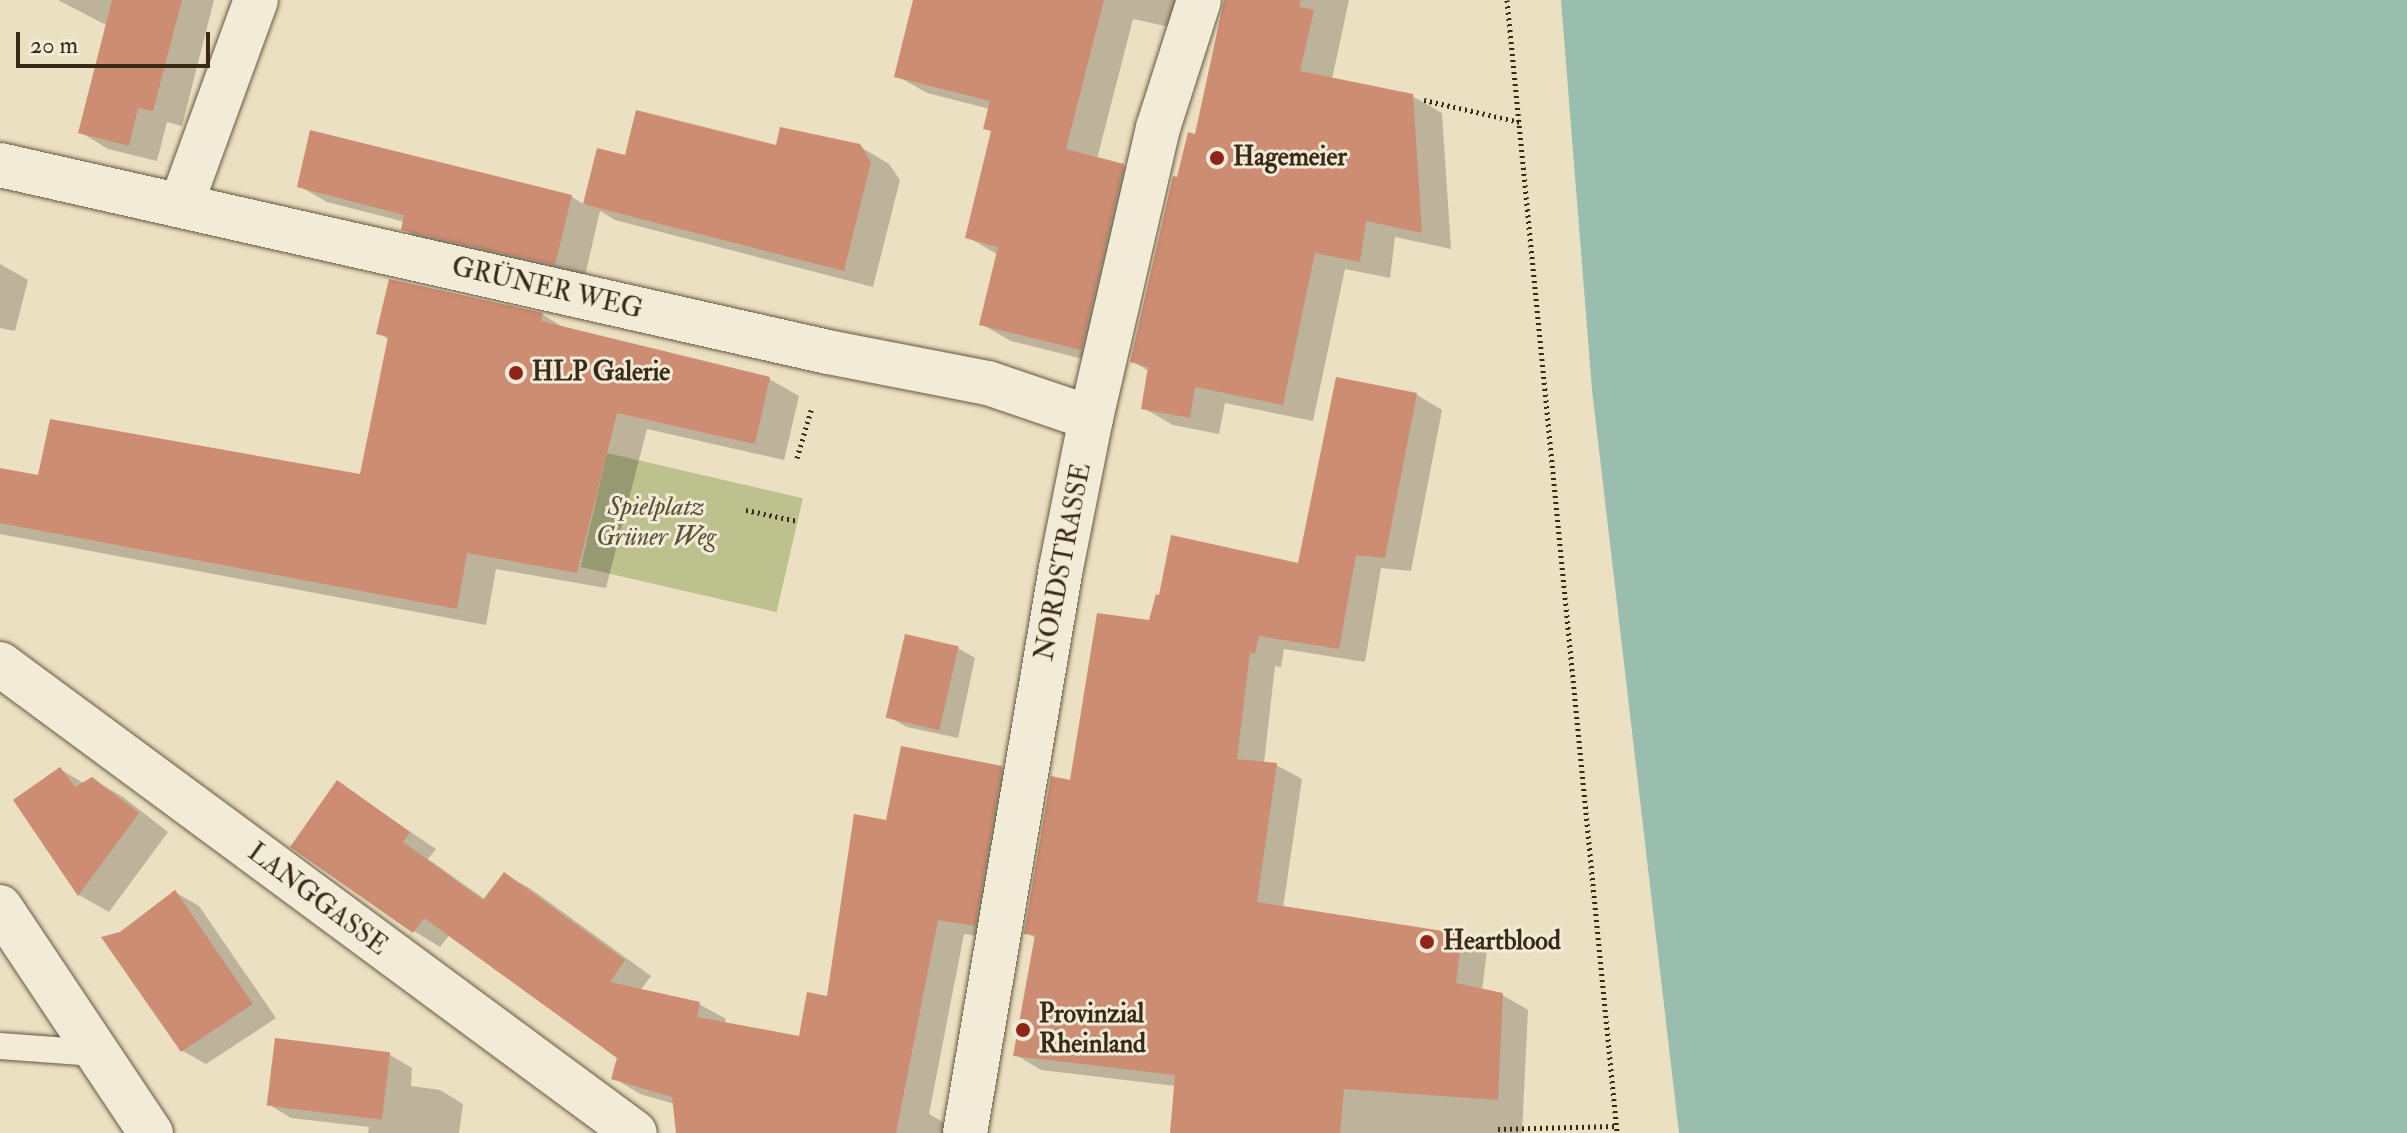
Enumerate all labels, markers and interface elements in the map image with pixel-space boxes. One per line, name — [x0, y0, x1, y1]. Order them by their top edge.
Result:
scale bar — [20, 16, 214, 66]
text: 20 m — [30, 30, 78, 61]
place label: Hagemeier — [1233, 142, 1347, 174]
marker: Hagemeier — [1208, 149, 1226, 167]
street label: GRÜNER WEG — [449, 252, 645, 326]
place label: HLP Galerie — [532, 357, 670, 389]
marker: HLP Galerie — [507, 364, 525, 382]
street label: NORDSTRASSE — [1030, 461, 1098, 663]
park label: Spielplatz Grüner Weg — [596, 492, 716, 554]
street label: LANGGASSE — [241, 837, 393, 963]
place label: Heartblood — [1443, 926, 1561, 958]
marker: Heartblood — [1418, 933, 1436, 951]
place label: Provinzial Rheinland — [1039, 999, 1146, 1060]
marker: Provinzial Rheinland — [1014, 1021, 1032, 1039]

